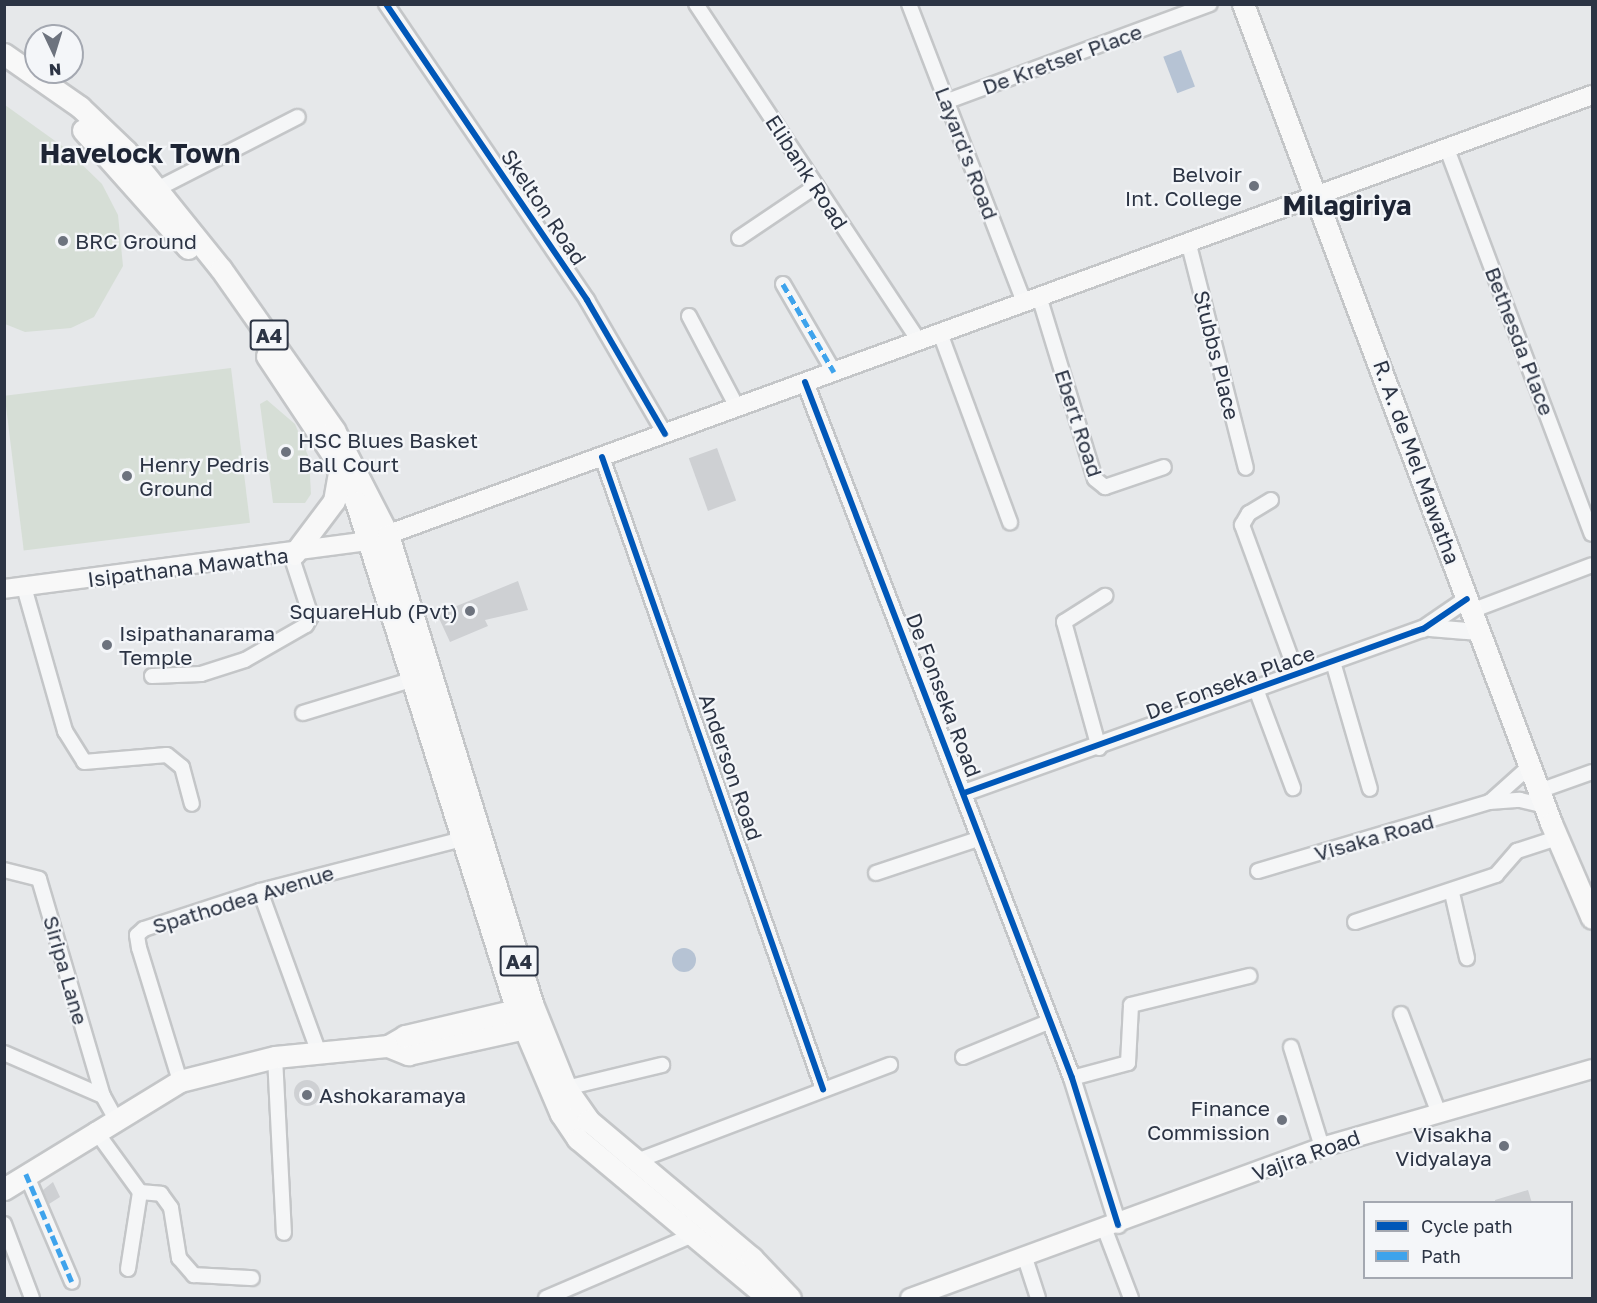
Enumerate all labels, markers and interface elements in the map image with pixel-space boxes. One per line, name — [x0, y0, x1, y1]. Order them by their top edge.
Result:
street label: De Kretser Place — [979, 18, 1145, 100]
north arrow — [24, 24, 84, 84]
text: N — [48, 60, 62, 80]
street label: Layard's Road — [930, 83, 1004, 223]
street label: Elibank Road — [761, 110, 853, 234]
district label: Havelock Town — [40, 138, 240, 170]
street label: Skelton Road — [496, 144, 592, 270]
place label: Belvoir Int. College — [1125, 161, 1242, 211]
marker: Belvoir Int. College — [1247, 179, 1261, 193]
district label: Milagiriya — [1283, 190, 1411, 222]
place label: BRC Ground — [75, 228, 197, 254]
marker: BRC Ground — [56, 234, 70, 248]
street label: Bethesda Place — [1480, 263, 1560, 419]
street label: Stubbs Place — [1189, 288, 1245, 422]
road number: A4 — [250, 318, 288, 352]
street label: R. A. de Mel Mawatha — [1368, 357, 1466, 567]
street label: Ebert Road — [1050, 366, 1108, 480]
place label: HSC Blues Basket Ball Court — [298, 427, 478, 477]
marker: HSC Blues Basket Ball Court — [279, 445, 293, 459]
place label: Henry Pedris Ground — [139, 451, 269, 501]
marker: Henry Pedris Ground — [120, 469, 134, 483]
street label: Isipathana Mawatha — [86, 542, 290, 592]
place label: SquareHub (Pvt) — [289, 598, 458, 624]
marker: SquareHub (Pvt) — [463, 604, 477, 618]
street label: De Fonseka Road — [901, 610, 987, 780]
place label: Isipathanarama Temple — [119, 620, 275, 670]
marker: Isipathanarama Temple — [100, 638, 114, 652]
street label: De Fonseka Place — [1142, 640, 1318, 724]
street label: Anderson Road — [694, 690, 768, 844]
street label: Visaka Road — [1311, 808, 1437, 866]
street label: Spathodea Avenue — [149, 859, 337, 939]
street label: Siripa Lane — [38, 913, 94, 1027]
road number: A4 — [500, 944, 538, 978]
place label: Ashokaramaya — [319, 1082, 466, 1108]
marker: Ashokaramaya — [300, 1088, 314, 1102]
place label: Finance Commission — [1147, 1095, 1270, 1145]
marker: Finance Commission — [1275, 1113, 1289, 1127]
place label: Visakha Vidyalaya — [1395, 1121, 1492, 1171]
street label: Vajira Road — [1249, 1124, 1363, 1186]
marker: Visakha Vidyalaya — [1497, 1139, 1511, 1153]
legend — [1363, 1201, 1573, 1279]
text: Cycle path — [1421, 1215, 1513, 1237]
text: Path — [1421, 1245, 1461, 1267]

